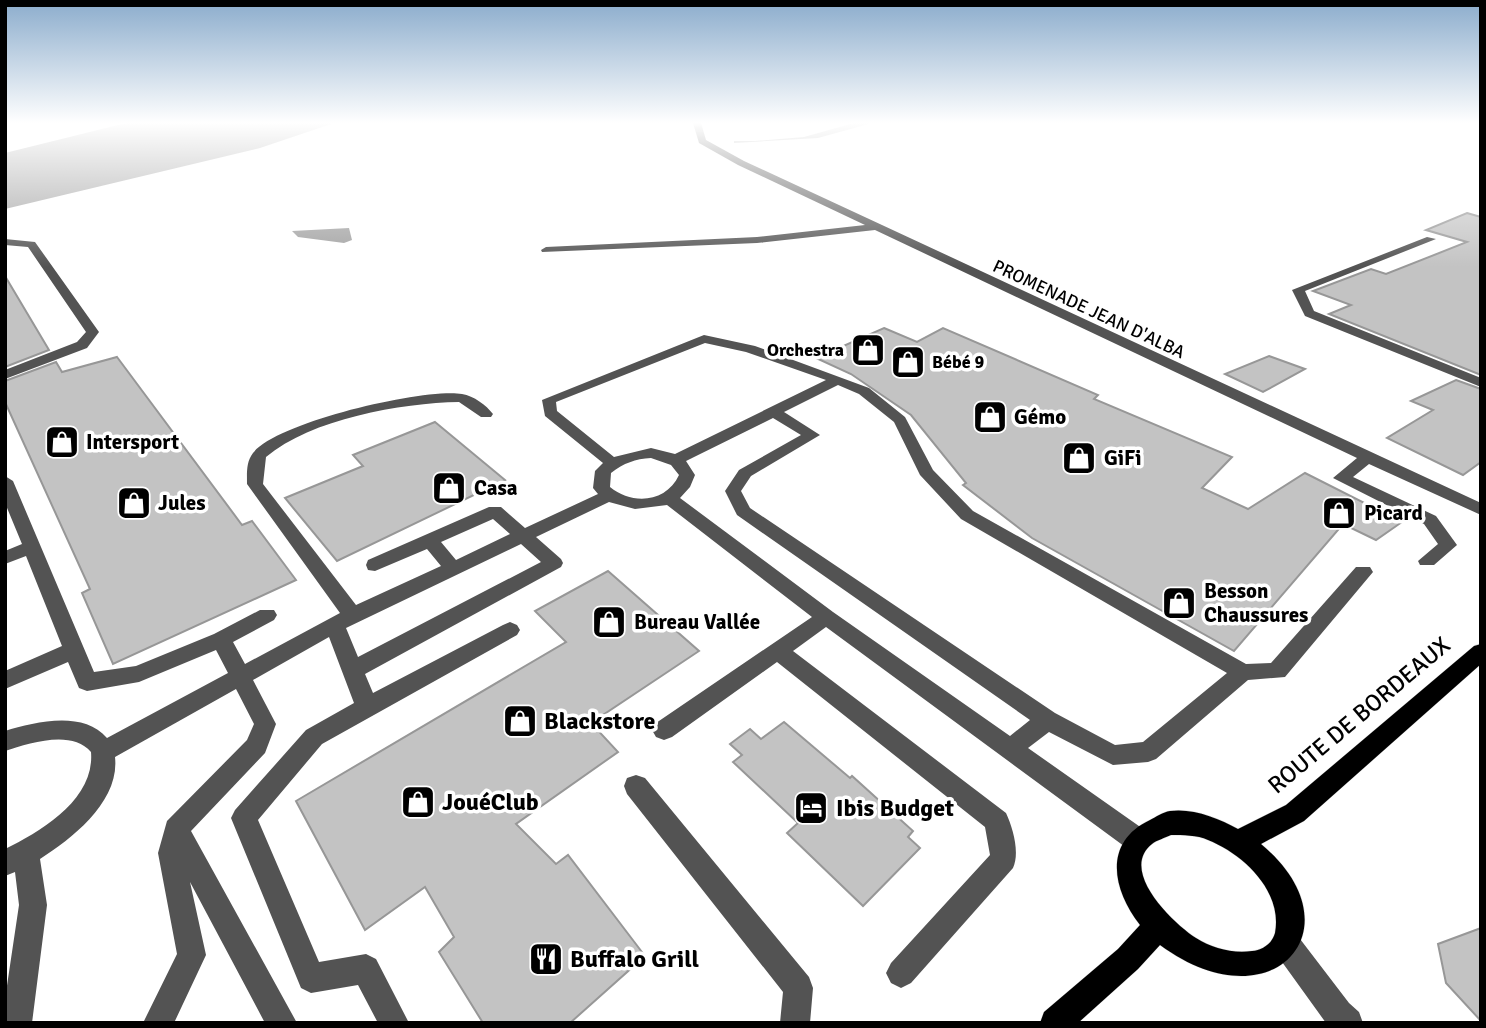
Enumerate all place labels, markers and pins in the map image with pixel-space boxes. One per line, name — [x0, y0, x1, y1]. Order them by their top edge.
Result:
shop icon: Orchestra — [849, 331, 887, 369]
place label: Orchestra — [767, 339, 844, 361]
shop icon: Bébé 9 — [889, 343, 927, 381]
place label: Bébé 9 — [932, 351, 985, 373]
shop icon: Gémo — [971, 398, 1009, 436]
place label: Gémo — [1014, 404, 1066, 430]
shop icon: Intersport — [43, 423, 81, 461]
place label: Intersport — [86, 429, 179, 455]
shop icon: GiFi — [1060, 439, 1098, 477]
place label: GiFi — [1104, 445, 1142, 471]
shop icon: Casa — [430, 469, 468, 507]
place label: Casa — [474, 475, 518, 501]
shop icon: Jules — [115, 484, 153, 522]
place label: Jules — [158, 490, 206, 516]
shop icon: Picard — [1320, 494, 1358, 532]
place label: Picard — [1364, 500, 1423, 526]
place label: Besson Chaussures — [1204, 578, 1308, 628]
shop icon: Besson Chaussures — [1160, 584, 1198, 622]
shop icon: Bureau Vallée — [590, 603, 628, 641]
place label: Bureau Vallée — [634, 609, 760, 635]
shop icon: Blackstore — [501, 702, 539, 740]
place label: Blackstore — [544, 706, 656, 736]
shop icon: JouéClub — [399, 783, 437, 821]
place label: JouéClub — [442, 787, 539, 817]
hotel icon: Ibis Budget — [792, 789, 830, 827]
place label: Ibis Budget — [836, 793, 954, 823]
restaurant icon: Buffalo Grill — [527, 940, 565, 978]
place label: Buffalo Grill — [570, 944, 699, 974]

